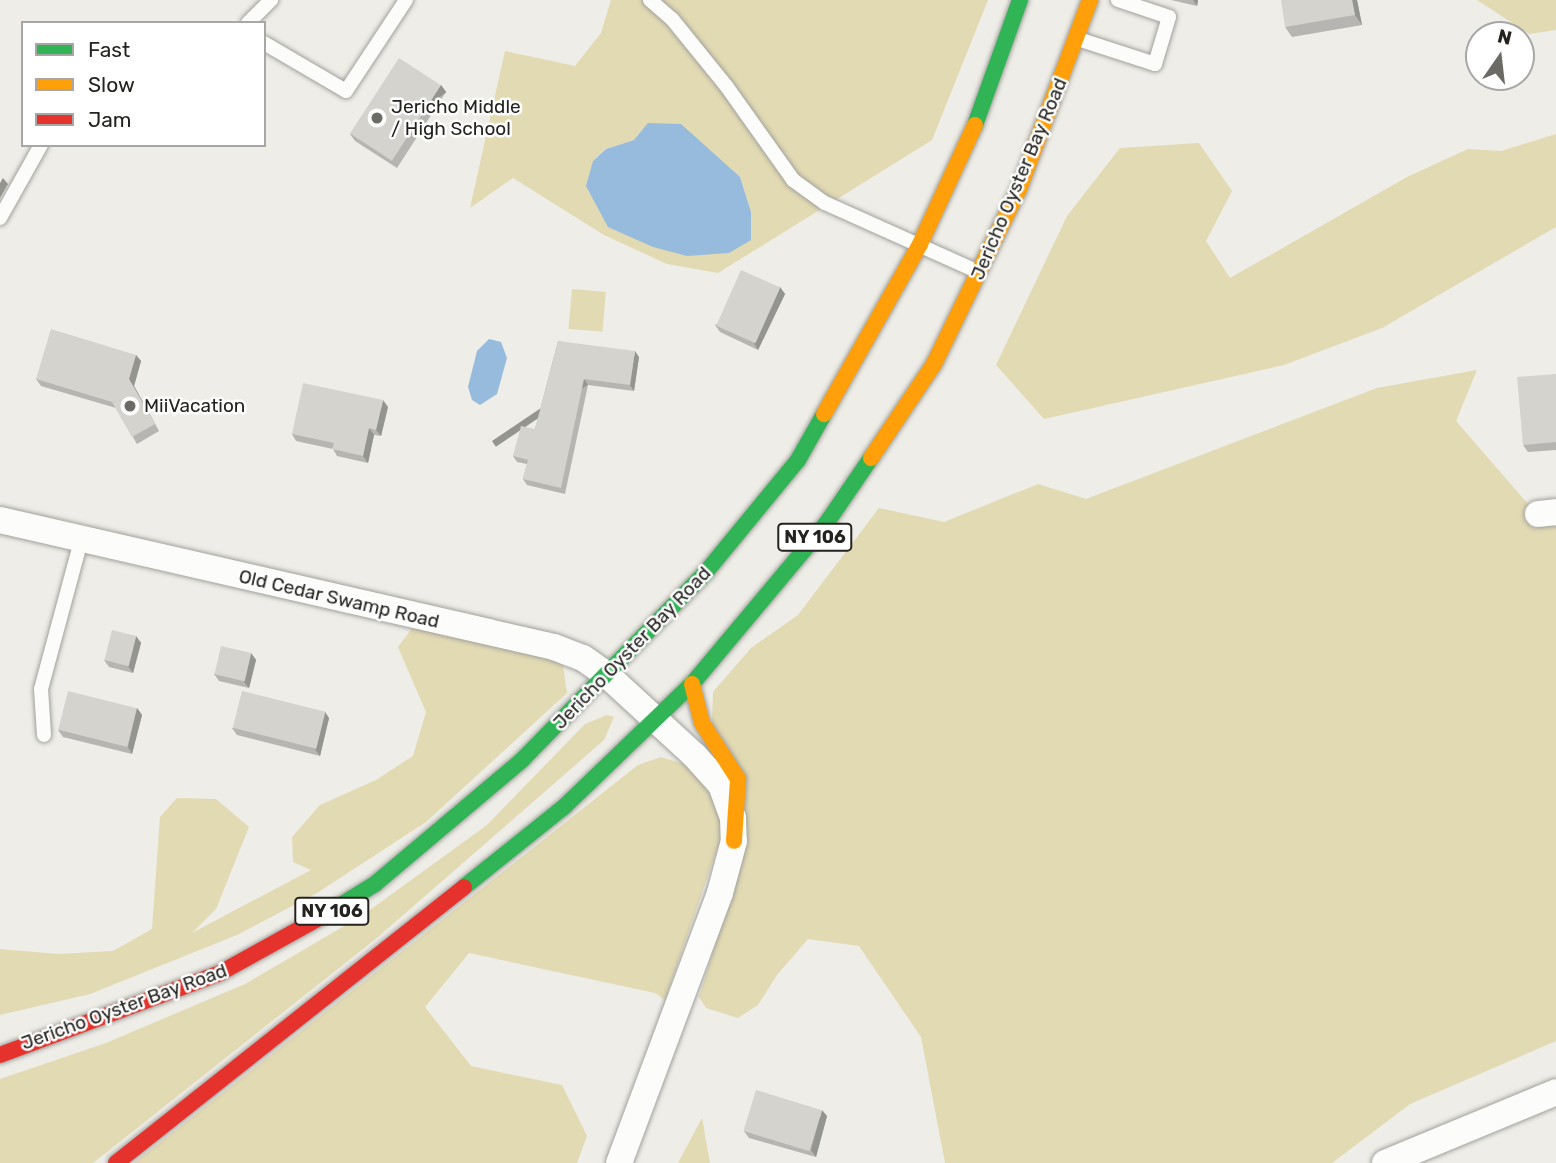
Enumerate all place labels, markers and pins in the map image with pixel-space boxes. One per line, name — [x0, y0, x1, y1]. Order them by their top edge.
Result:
place label: Jericho Middle / High School — [391, 96, 521, 140]
marker: Jericho Middle / High School — [369, 110, 385, 126]
place label: MiiVacation — [144, 395, 245, 417]
marker: MiiVacation — [122, 398, 138, 414]

